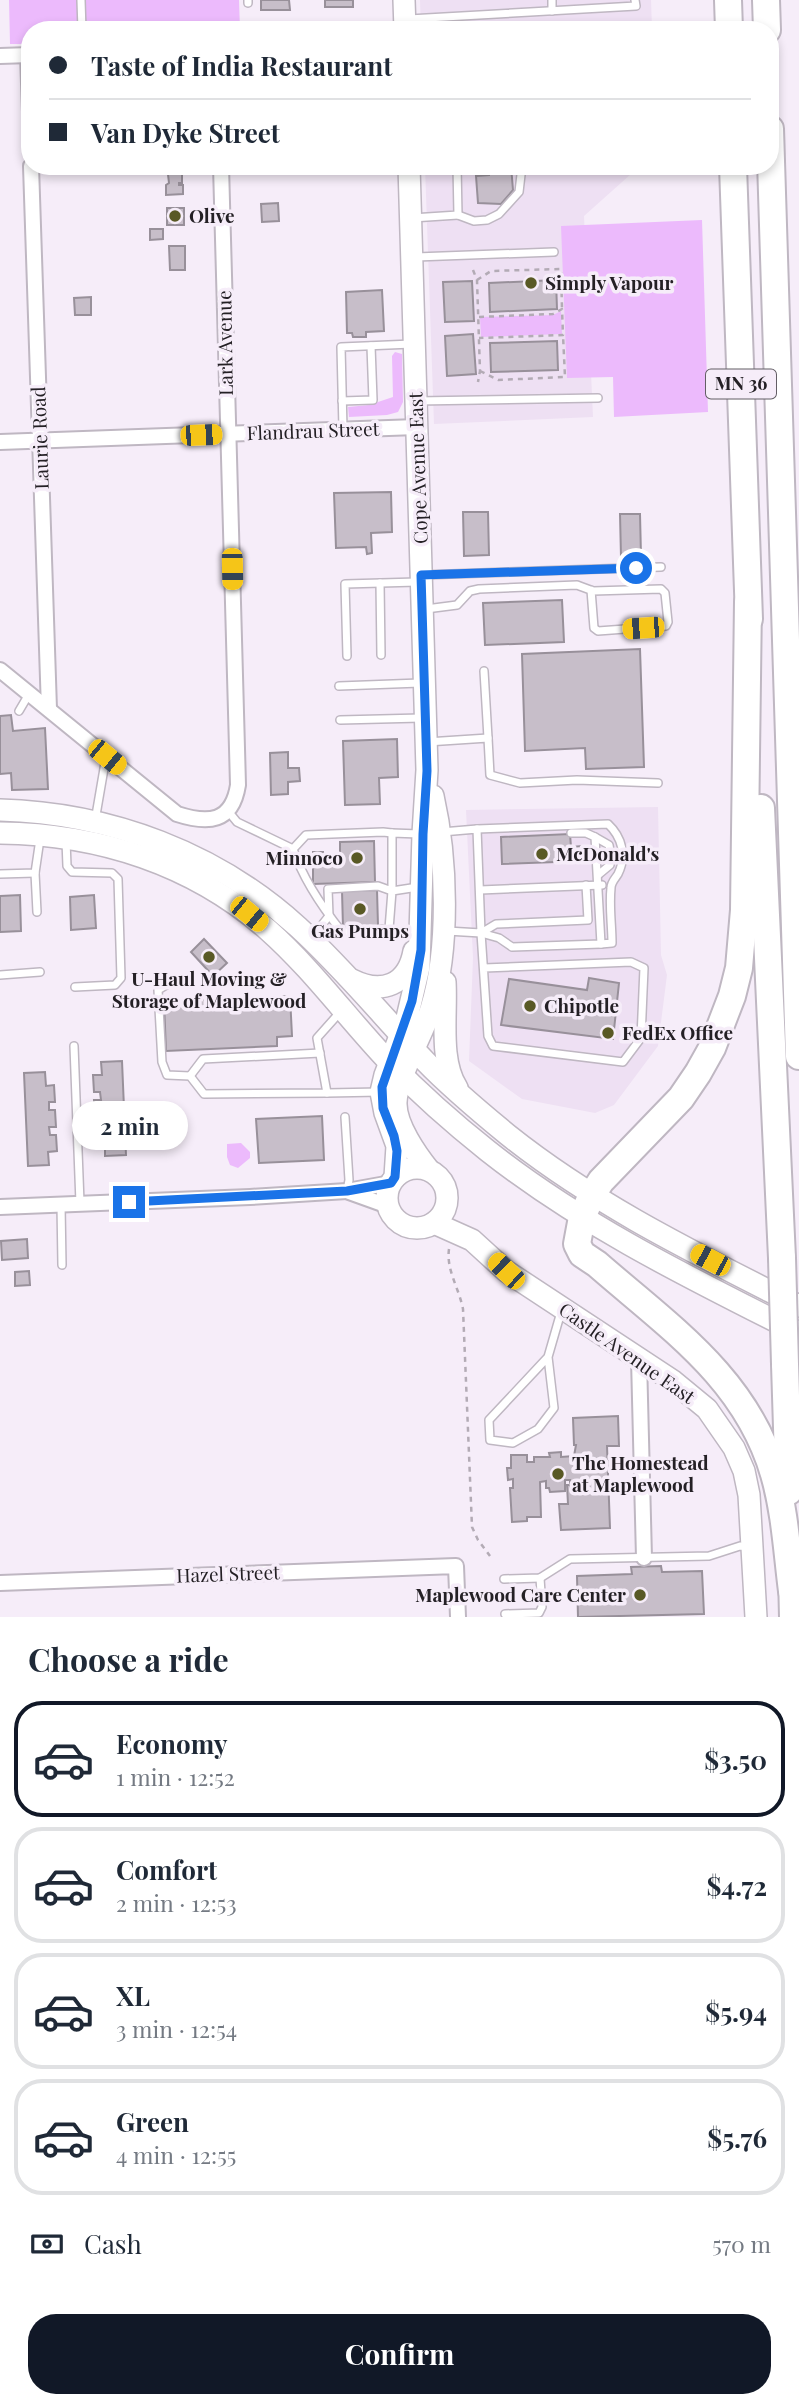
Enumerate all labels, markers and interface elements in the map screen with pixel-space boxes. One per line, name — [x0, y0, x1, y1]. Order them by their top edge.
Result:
text: Taste of India Restaurant — [91, 48, 392, 83]
text: Van Dyke Street — [91, 115, 280, 150]
place label: Olive — [189, 202, 235, 228]
marker: Olive — [167, 208, 183, 224]
place label: Simply Vapour — [545, 269, 673, 295]
marker: Simply Vapour — [523, 275, 539, 291]
street label: Lark Avenue — [210, 290, 238, 396]
road number: MN 36 — [706, 370, 776, 398]
street label: Laurie Road — [24, 386, 54, 490]
street label: Cope Avenue East — [401, 391, 433, 544]
street label: Flandrau Street — [246, 415, 380, 445]
car — [180, 424, 223, 446]
car — [222, 548, 243, 590]
route start — [620, 552, 652, 584]
car — [622, 616, 665, 640]
car — [85, 736, 130, 778]
place label: McDonald's — [556, 840, 659, 866]
place label: Minnoco — [265, 844, 343, 870]
marker: McDonald's — [534, 846, 550, 862]
marker: Minnoco — [349, 850, 365, 866]
car — [227, 893, 272, 935]
marker: Gas Pumps — [352, 901, 368, 917]
place label: Gas Pumps — [311, 917, 409, 943]
marker: U-Haul Moving & Storage of Maplewood — [201, 949, 217, 965]
place label: U-Haul Moving & Storage of Maplewood — [112, 965, 307, 1013]
place label: Chipotle — [544, 992, 619, 1018]
marker: Chipotle — [522, 998, 538, 1014]
place label: FedEx Office — [622, 1019, 733, 1045]
marker: FedEx Office — [600, 1025, 616, 1041]
callout: 2 min — [71, 1100, 187, 1150]
text: 2 min — [100, 1110, 160, 1141]
route end — [113, 1186, 145, 1218]
car — [687, 1241, 734, 1279]
car — [484, 1249, 529, 1293]
street label: Castle Avenue East — [554, 1296, 701, 1409]
place label: The Homestead at Maplewood — [572, 1449, 709, 1497]
marker: The Homestead at Maplewood — [550, 1466, 566, 1482]
street label: Hazel Street — [176, 1558, 280, 1588]
place label: Maplewood Care Center — [415, 1581, 626, 1607]
marker: Maplewood Care Center — [632, 1587, 648, 1603]
text: Choose a ride — [28, 1637, 229, 1680]
text: Economy — [116, 1726, 227, 1761]
icon: car — [32, 1728, 95, 1791]
text: $3.50 — [704, 1742, 767, 1777]
text: 1 min · 12:52 — [116, 1761, 235, 1792]
text: Comfort — [116, 1852, 217, 1887]
icon: car — [32, 1854, 95, 1917]
text: $4.72 — [706, 1868, 767, 1903]
text: 2 min · 12:53 — [116, 1887, 237, 1918]
text: XL — [116, 1978, 150, 2013]
icon: car — [32, 1980, 95, 2043]
text: $5.94 — [705, 1994, 767, 2029]
text: 3 min · 12:54 — [116, 2013, 237, 2044]
text: Green — [116, 2104, 189, 2139]
icon: car — [32, 2106, 95, 2169]
text: $5.76 — [707, 2120, 767, 2155]
text: 4 min · 12:55 — [116, 2139, 236, 2170]
icon: cash — [28, 2225, 66, 2263]
text: Cash — [84, 2226, 142, 2261]
text: 570 m — [712, 2228, 771, 2259]
button: Confirm — [28, 2314, 771, 2394]

